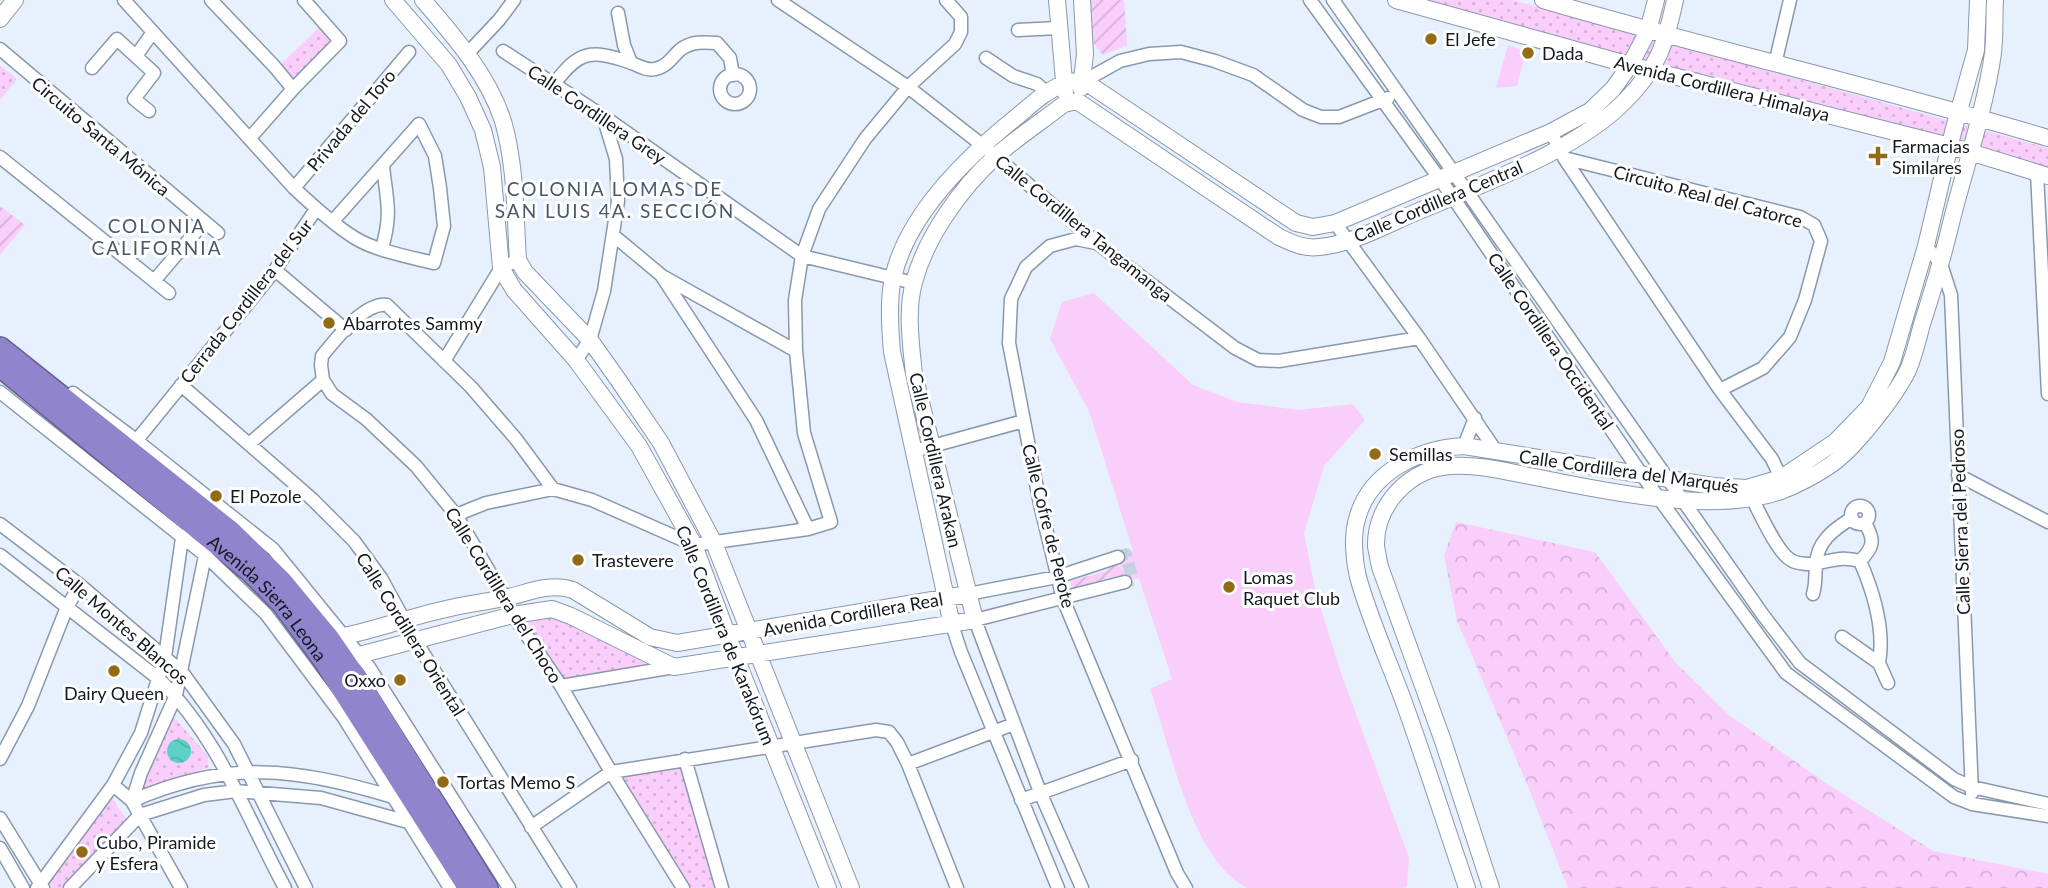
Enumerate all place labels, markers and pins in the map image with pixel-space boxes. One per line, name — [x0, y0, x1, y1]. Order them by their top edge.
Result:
place label: El Jefe — [1445, 28, 1496, 50]
marker: El Jefe — [1423, 31, 1439, 47]
place label: Dada — [1542, 42, 1583, 64]
marker: Dada — [1520, 45, 1536, 61]
place label: Farmacias Similares — [1892, 135, 1970, 178]
marker: Farmacias Similares — [1870, 148, 1886, 164]
place label: Abarrotes Sammy — [343, 312, 483, 334]
marker: Abarrotes Sammy — [321, 315, 337, 331]
place label: Semillas — [1389, 443, 1453, 465]
marker: Semillas — [1367, 446, 1383, 462]
place label: El Pozole — [230, 485, 301, 507]
marker: El Pozole — [208, 488, 224, 504]
place label: Trastevere — [592, 549, 674, 571]
marker: Trastevere — [570, 552, 586, 568]
place label: Lomas Raquet Club — [1243, 566, 1340, 609]
marker: Lomas Raquet Club — [1221, 579, 1237, 595]
marker: Dairy Queen — [106, 663, 122, 679]
place label: Oxxo — [344, 669, 386, 691]
marker: Oxxo — [392, 672, 408, 688]
place label: Dairy Queen — [64, 682, 164, 704]
place label: Tortas Memo S — [457, 771, 575, 793]
marker: Tortas Memo S — [435, 774, 451, 790]
place label: Cubo, Piramide y Esfera — [96, 831, 216, 874]
marker: Cubo, Piramide y Esfera — [74, 844, 90, 860]

